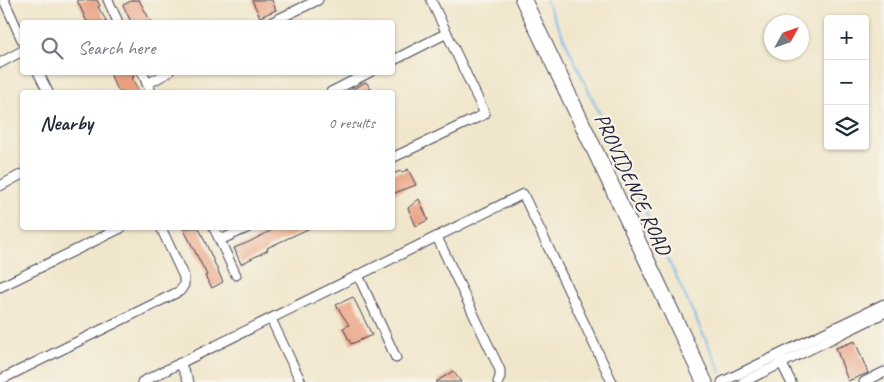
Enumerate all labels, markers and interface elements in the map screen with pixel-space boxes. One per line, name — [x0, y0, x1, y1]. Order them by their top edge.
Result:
north arrow — [764, 15, 809, 60]
map controls — [824, 15, 869, 150]
button: + — [824, 15, 869, 60]
search box — [20, 20, 395, 75]
icon: search — [38, 34, 66, 62]
text: Search here — [78, 36, 155, 60]
button: − — [824, 60, 869, 105]
button: layers — [824, 105, 869, 150]
street label: PROVIDENCE ROAD — [589, 109, 678, 261]
text: Nearby — [40, 110, 93, 136]
text: 0 results — [328, 113, 375, 133]

